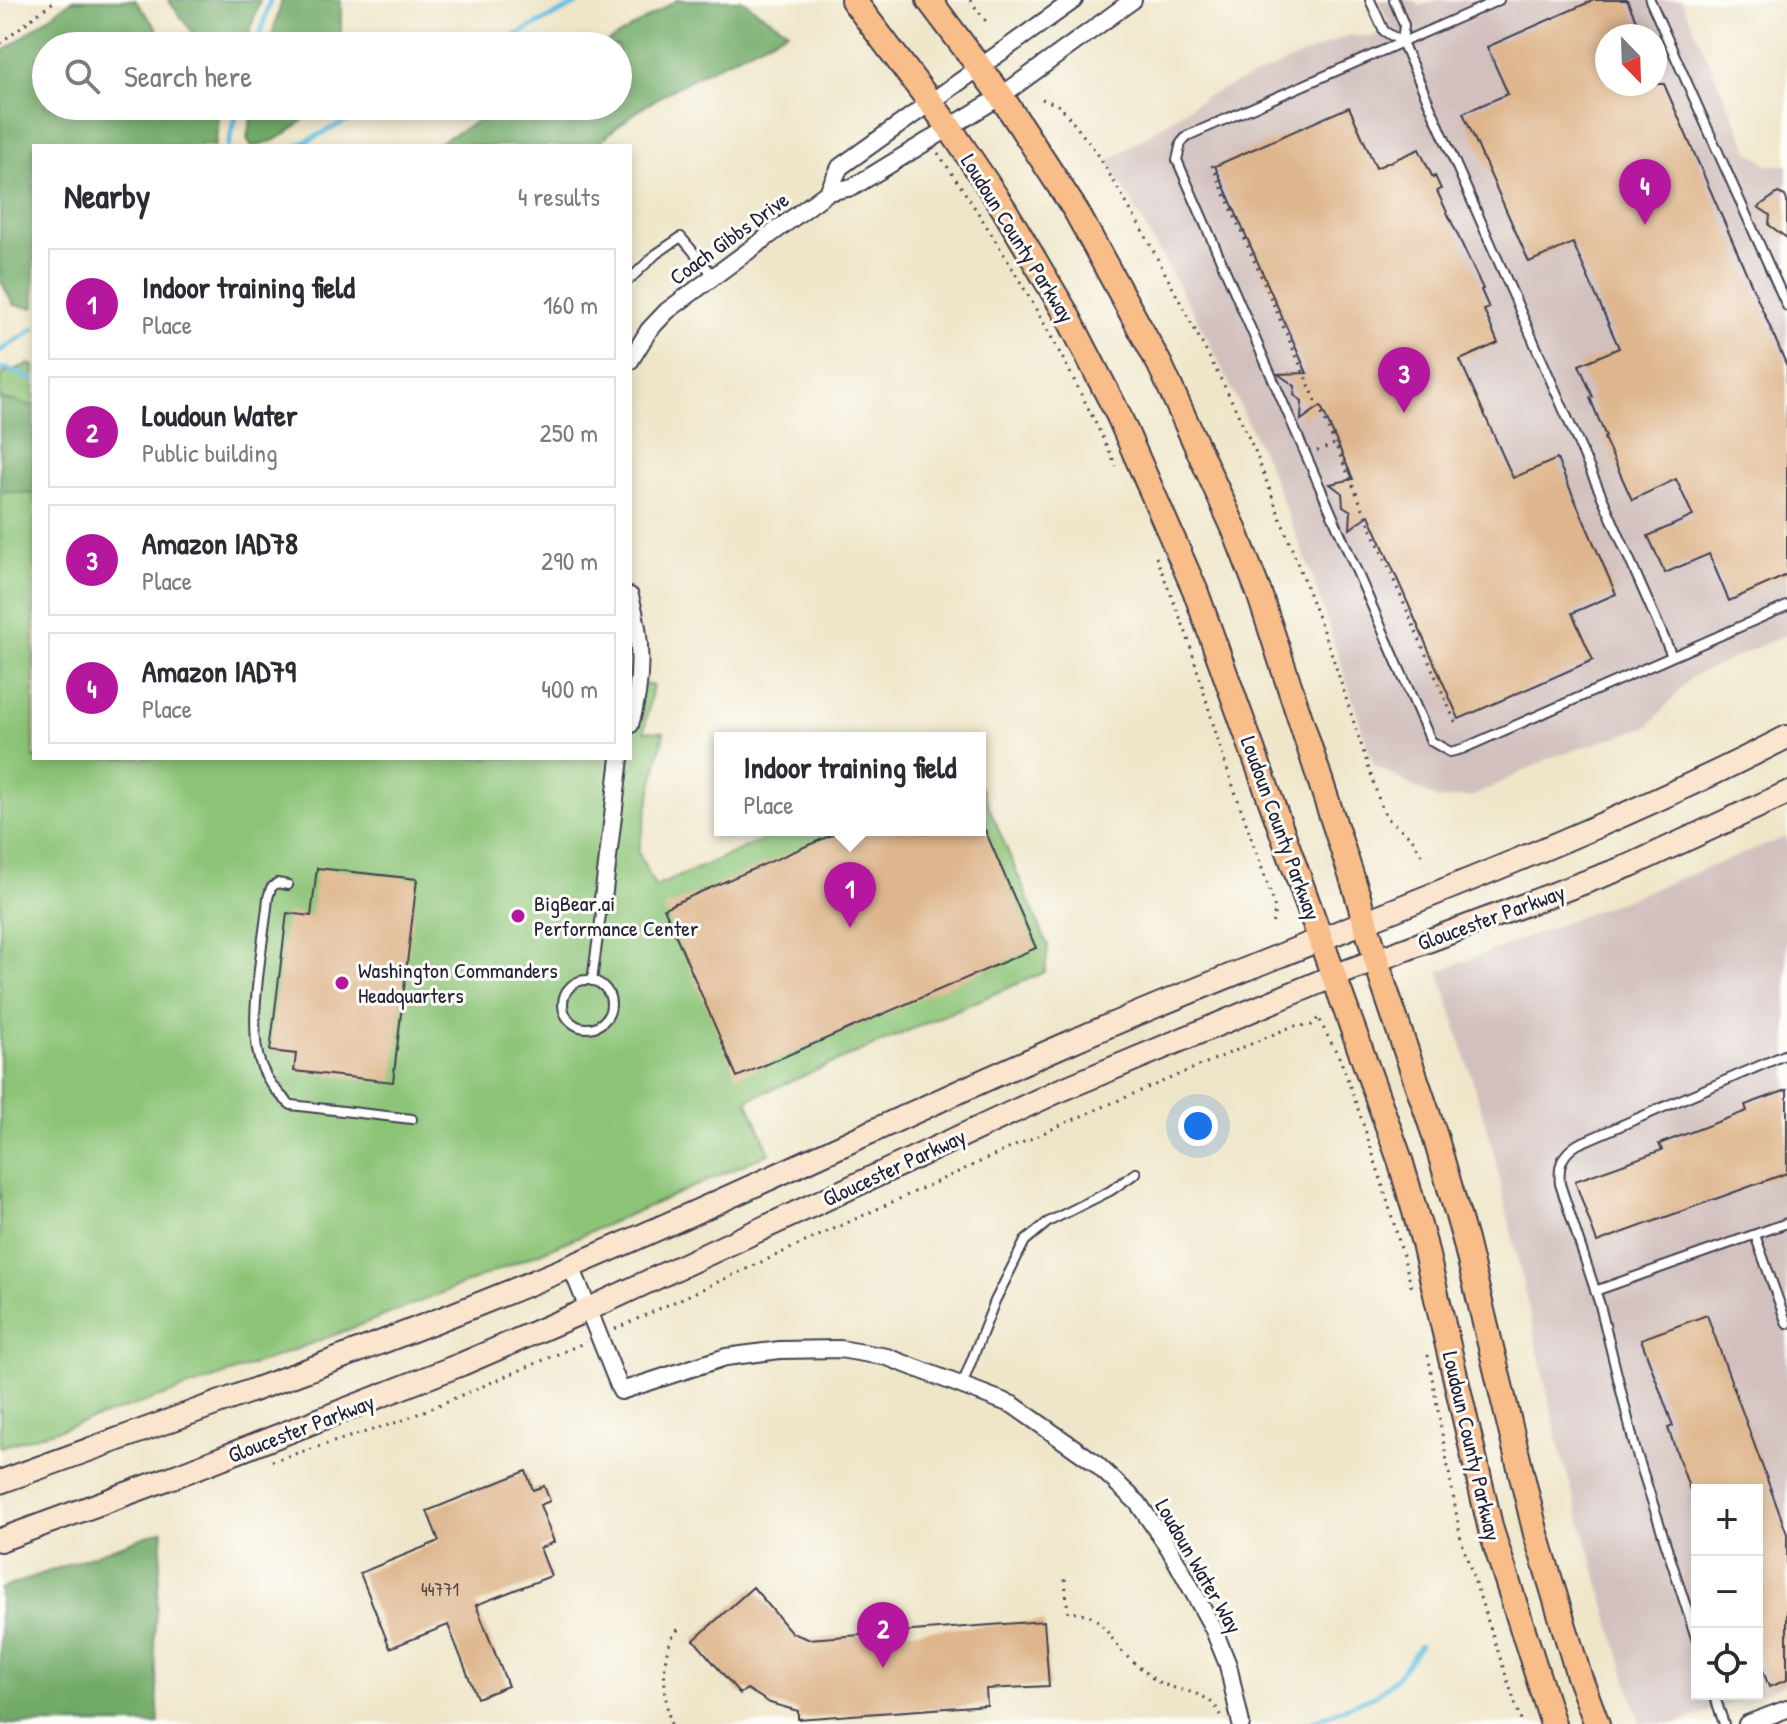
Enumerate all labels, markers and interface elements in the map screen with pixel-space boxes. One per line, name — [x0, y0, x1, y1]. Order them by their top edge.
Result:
north arrow — [1595, 24, 1667, 96]
search box — [32, 32, 632, 120]
icon: search — [60, 54, 104, 98]
text: Search here — [124, 56, 252, 96]
street label: Loudoun County Parkway — [954, 148, 1082, 328]
pin: 4 — [1619, 159, 1671, 225]
text: Nearby — [64, 173, 150, 219]
text: 4 results — [518, 179, 600, 214]
street label: Coach Gibbs Drive — [663, 184, 795, 292]
text: Indoor training field — [142, 267, 355, 307]
text: 1 — [87, 287, 97, 322]
text: 160 m — [543, 287, 598, 322]
text: Place — [142, 307, 192, 342]
pin: 3 — [1378, 347, 1430, 413]
text: Loudoun Water — [142, 395, 298, 435]
text: 2 — [86, 415, 98, 450]
text: 250 m — [540, 415, 598, 450]
text: Public building — [142, 435, 278, 470]
text: Amazon IAD78 — [142, 523, 298, 563]
text: 3 — [86, 543, 98, 578]
text: 290 m — [541, 543, 598, 578]
text: Place — [142, 563, 192, 598]
text: Amazon IAD79 — [142, 651, 296, 691]
text: 4 — [87, 671, 97, 706]
text: 400 m — [541, 671, 598, 706]
text: Place — [142, 691, 192, 726]
popup — [714, 732, 986, 836]
street label: Loudoun County Parkway — [1234, 732, 1328, 924]
text: Indoor training field — [744, 747, 957, 787]
text: Place — [744, 787, 794, 822]
pin: 1 — [824, 862, 876, 928]
street label: Gloucester Parkway — [1413, 876, 1569, 958]
place label: BigBear.ai Performance Center — [534, 888, 699, 943]
marker: BigBear.ai Performance Center — [509, 907, 527, 925]
place label: Washington Commanders Headquarters — [358, 955, 558, 1010]
marker: Washington Commanders Headquarters — [333, 974, 351, 992]
your location — [1178, 1106, 1218, 1146]
street label: Gloucester Parkway — [818, 1121, 970, 1213]
street label: Loudoun County Parkway — [1436, 1348, 1508, 1544]
street label: Gloucester Parkway — [223, 1386, 379, 1470]
map controls — [1691, 1484, 1763, 1700]
button: + — [1691, 1484, 1763, 1556]
street label: Loudoun Water Way — [1148, 1493, 1250, 1639]
button: − — [1691, 1556, 1763, 1628]
house number: 44771 — [421, 1577, 459, 1602]
pin: 2 — [857, 1602, 909, 1668]
button: locate — [1691, 1628, 1763, 1700]

